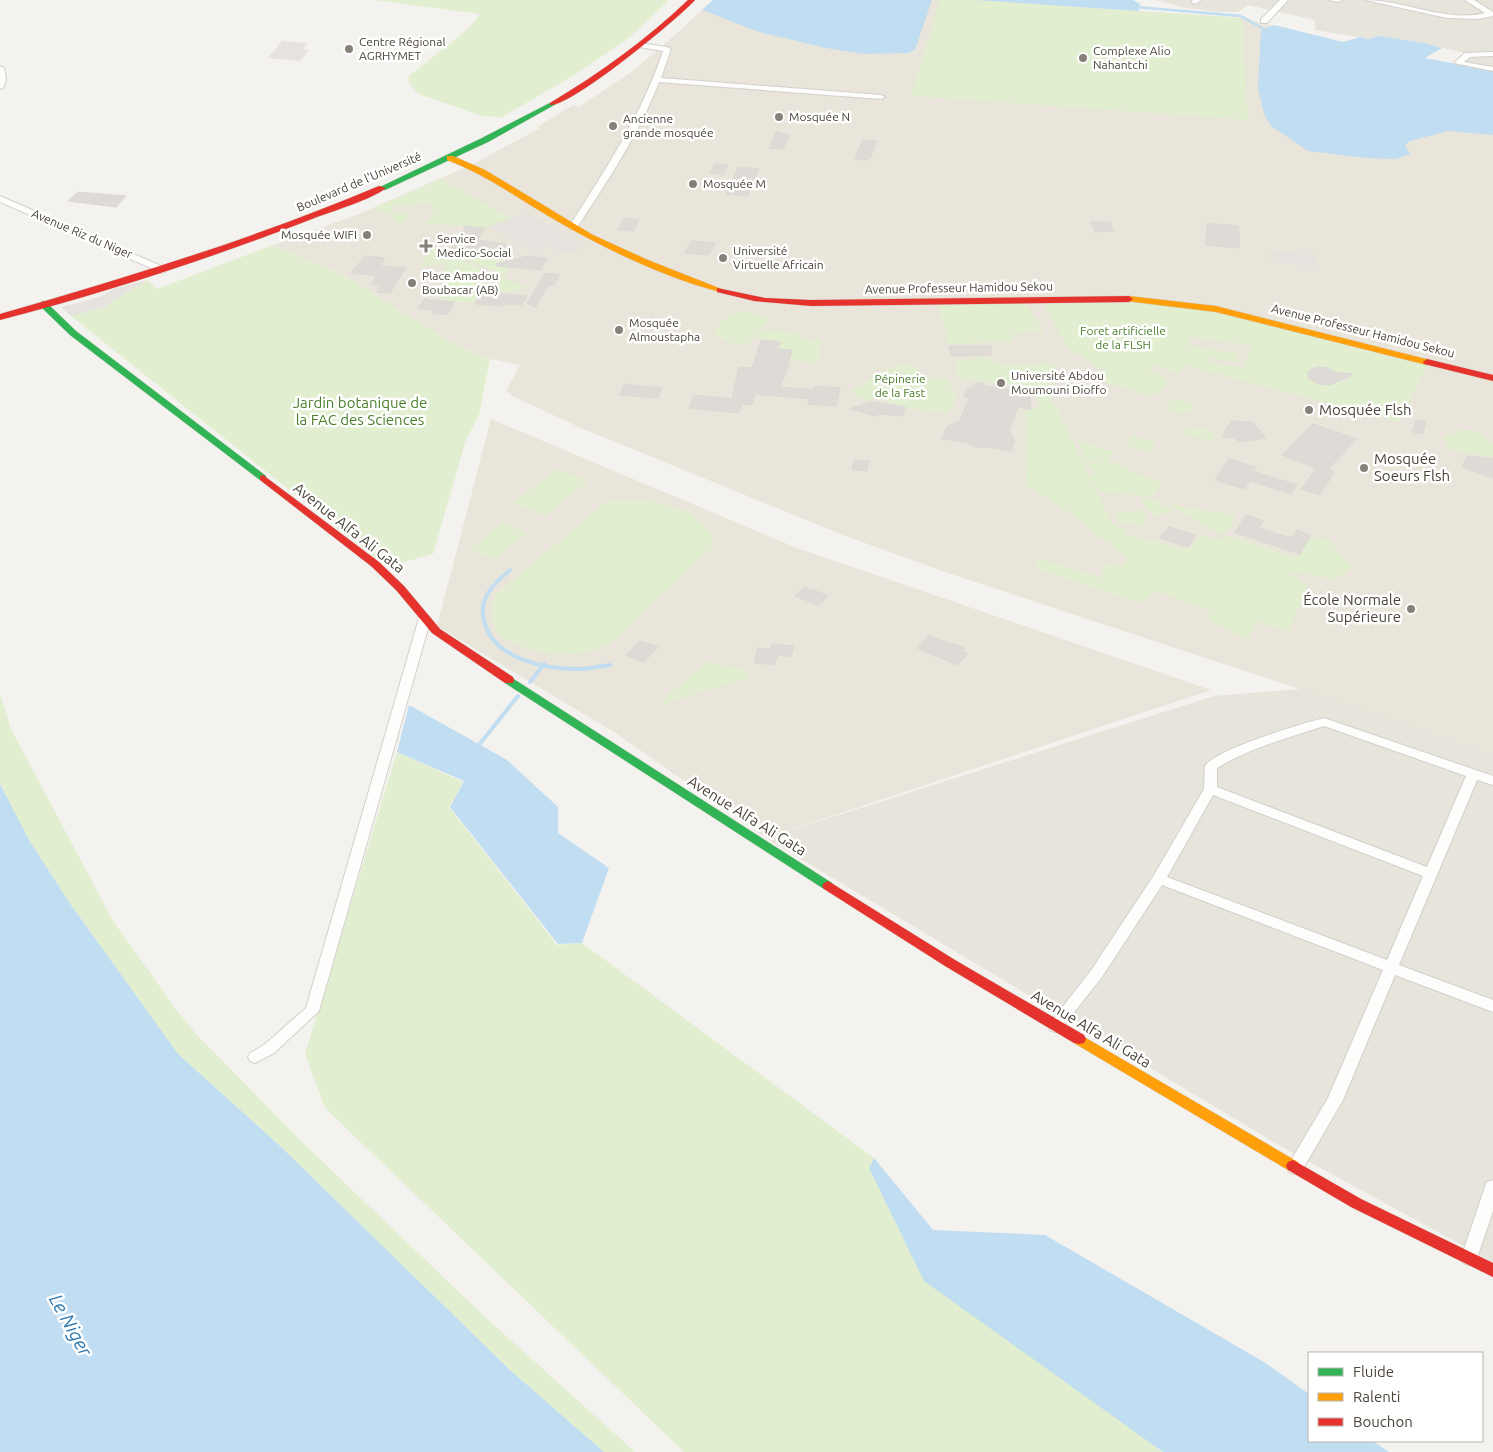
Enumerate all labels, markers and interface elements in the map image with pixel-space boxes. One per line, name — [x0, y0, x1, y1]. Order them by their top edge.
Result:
place label: Centre Régional AGRHYMET — [359, 35, 446, 62]
marker: Centre Régional AGRHYMET — [343, 43, 355, 55]
place label: Complexe Alio Nahantchi — [1093, 44, 1171, 71]
marker: Complexe Alio Nahantchi — [1077, 52, 1089, 64]
place label: Mosquée N — [789, 110, 850, 123]
marker: Mosquée N — [773, 111, 785, 123]
place label: Ancienne grande mosquée — [623, 112, 714, 139]
marker: Ancienne grande mosquée — [607, 120, 619, 132]
street label: Boulevard de l'Université — [294, 149, 423, 214]
place label: Mosquée M — [703, 177, 766, 190]
marker: Mosquée M — [687, 178, 699, 190]
street label: Avenue Riz du Niger — [30, 206, 135, 261]
place label: Mosquée WIFI — [281, 228, 357, 241]
marker: Mosquée WIFI — [361, 229, 373, 241]
place label: Service Medico-Social — [437, 232, 511, 259]
marker: Service Medico-Social — [419, 239, 433, 253]
place label: Université Virtuelle Africain — [733, 244, 824, 271]
marker: Université Virtuelle Africain — [717, 252, 729, 264]
place label: Place Amadou Boubacar (AB) — [422, 269, 499, 297]
marker: Place Amadou Boubacar (AB) — [406, 277, 418, 289]
street label: Avenue Professeur Hamidou Sekou — [865, 279, 1053, 296]
street label: Avenue Professeur Hamidou Sekou — [1270, 301, 1456, 360]
place label: Mosquée Almoustapha — [629, 316, 700, 343]
marker: Mosquée Almoustapha — [613, 324, 625, 336]
park label: Foret artificielle de la FLSH — [1080, 324, 1166, 351]
place label: Université Abdou Moumouni Dioffo — [1011, 369, 1107, 396]
park label: Pépinerie de la Fast — [874, 372, 926, 399]
marker: Université Abdou Moumouni Dioffo — [995, 377, 1007, 389]
park label: Jardin botanique de la FAC des Sciences — [293, 394, 427, 428]
place label: Mosquée Flsh — [1319, 401, 1412, 418]
marker: Mosquée Flsh — [1303, 404, 1315, 416]
place label: Mosquée Soeurs Flsh — [1374, 450, 1450, 484]
marker: Mosquée Soeurs Flsh — [1358, 462, 1370, 474]
street label: Avenue Alfa Ali Gata — [290, 479, 408, 576]
place label: École Normale Supérieure — [1303, 591, 1401, 625]
marker: École Normale Supérieure — [1405, 603, 1417, 615]
street label: Avenue Alfa Ali Gata — [685, 772, 810, 859]
street label: Avenue Alfa Ali Gata — [1028, 986, 1154, 1071]
water label: Le Niger — [45, 1290, 97, 1361]
legend — [1308, 1352, 1483, 1442]
text: Fluide — [1353, 1363, 1394, 1380]
text: Ralenti — [1353, 1388, 1400, 1405]
text: Bouchon — [1353, 1413, 1413, 1430]

